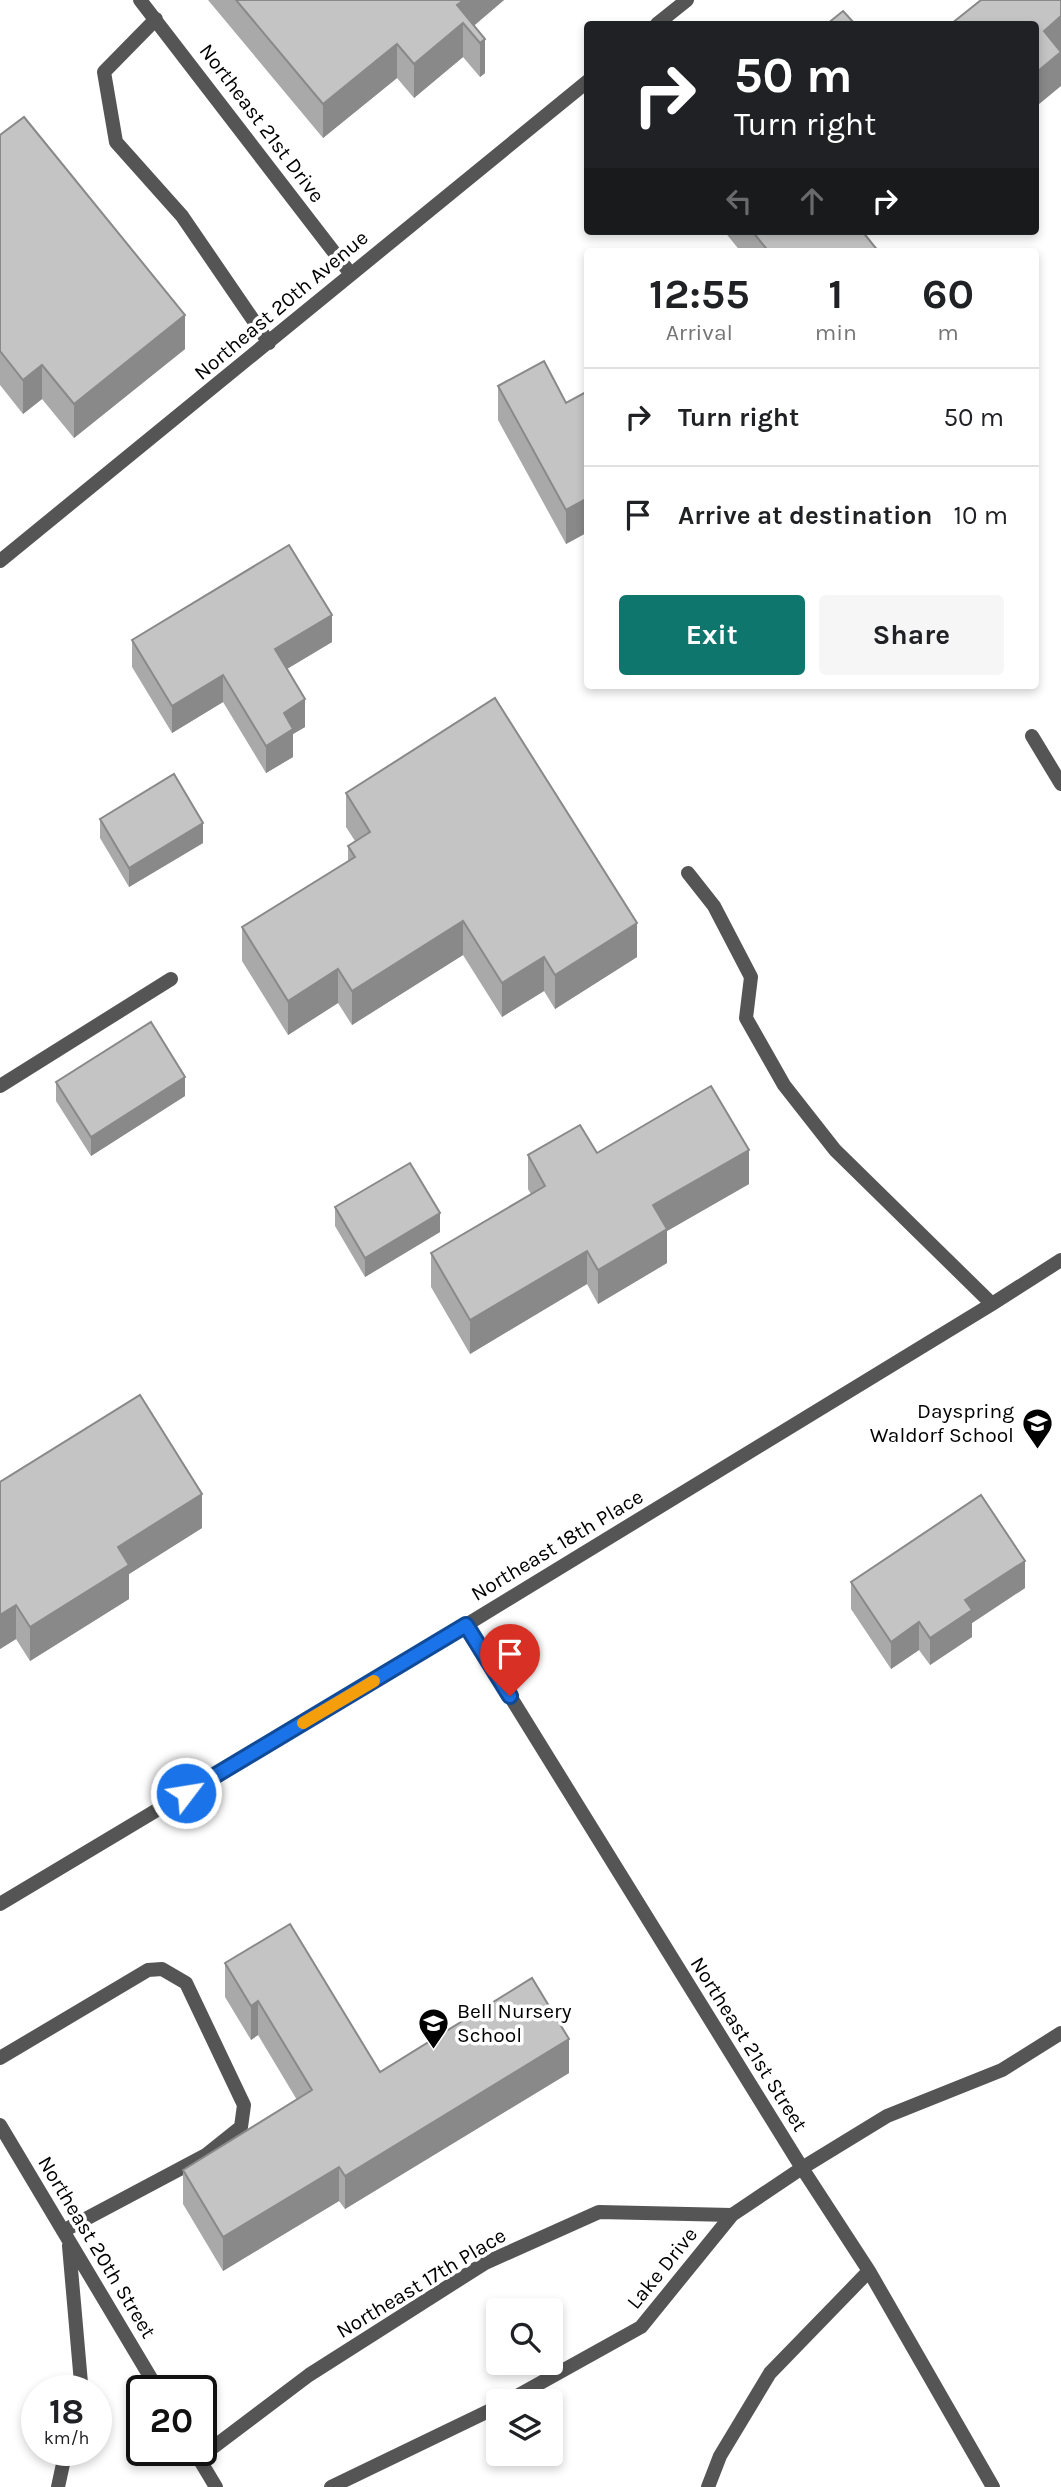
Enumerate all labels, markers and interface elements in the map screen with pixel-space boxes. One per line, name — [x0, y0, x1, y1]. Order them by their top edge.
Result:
street label: Northeast 21st Drive — [195, 39, 329, 207]
text: 50 m — [734, 47, 852, 104]
icon: right — [619, 49, 710, 140]
text: Turn right — [734, 106, 876, 143]
icon: left — [720, 182, 758, 220]
icon: ahead — [793, 182, 831, 220]
icon: right — [866, 182, 904, 220]
street label: Northeast 20th Avenue — [189, 225, 373, 385]
text: 12:55 — [649, 269, 750, 319]
text: 1 — [828, 269, 843, 319]
text: 60 — [922, 269, 974, 319]
text: Arrival — [666, 319, 733, 346]
text: min — [815, 319, 857, 346]
text: m — [937, 319, 959, 346]
icon: right — [619, 398, 657, 436]
text: Turn right — [678, 402, 799, 433]
text: 50 m — [943, 402, 1004, 433]
icon: arrive — [619, 496, 657, 534]
text: Arrive at destination — [678, 500, 932, 531]
text: 10 m — [953, 500, 1008, 531]
button: Exit — [619, 595, 805, 675]
button: Share — [819, 595, 1004, 675]
place label: Dayspring Waldorf School — [870, 1399, 1014, 1447]
school or university icon: Dayspring Waldorf School — [1020, 1406, 1054, 1450]
street label: Northeast 18th Place — [467, 1484, 647, 1606]
pin — [480, 1624, 540, 1696]
icon: arrive — [491, 1635, 529, 1673]
position arrow — [149, 1756, 223, 1830]
street label: Northeast 21st Street — [686, 1952, 812, 2136]
place label: Bell Nursery School — [457, 1999, 572, 2047]
school or university icon: Bell Nursery School — [417, 2006, 451, 2050]
street label: Northeast 20th Street — [33, 2152, 161, 2342]
street label: Lake Drive — [622, 2222, 702, 2314]
street label: Northeast 17th Place — [332, 2223, 510, 2343]
map controls — [486, 2298, 563, 2466]
button: search — [486, 2298, 563, 2375]
speed limit sign: 20 — [126, 2375, 217, 2466]
button: layers — [486, 2389, 563, 2466]
text: 18 — [49, 2391, 84, 2432]
text: km/h — [44, 2427, 89, 2449]

